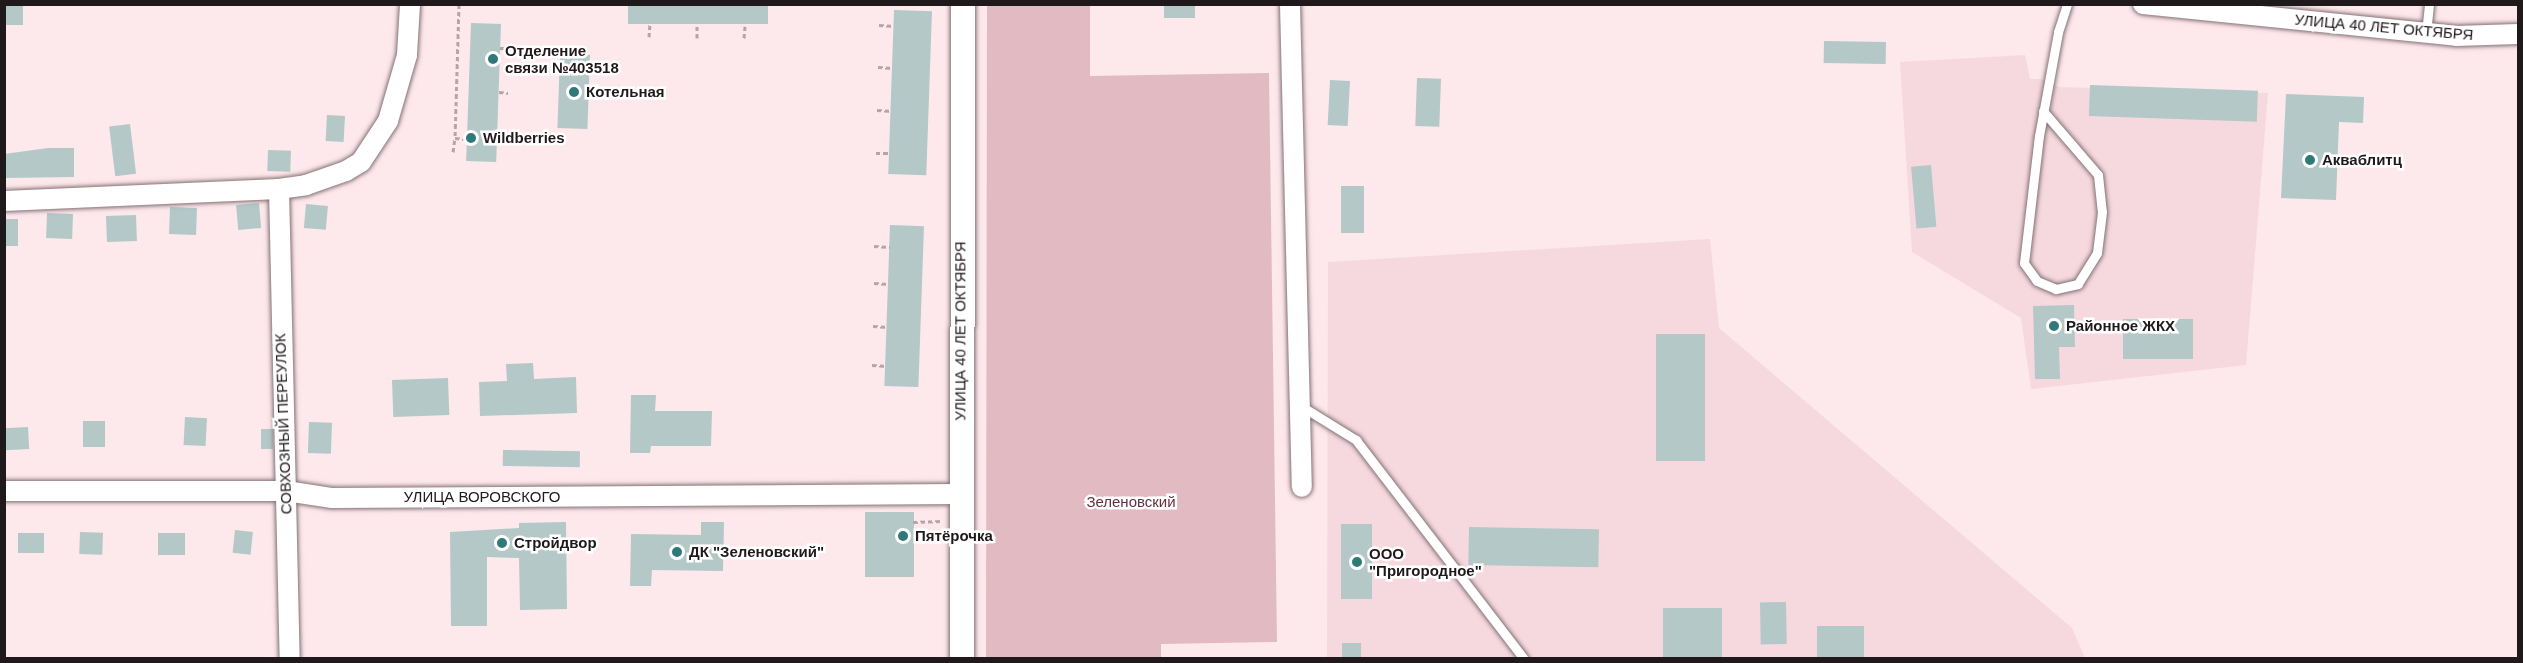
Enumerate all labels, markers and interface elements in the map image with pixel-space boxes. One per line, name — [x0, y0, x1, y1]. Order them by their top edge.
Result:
street label: УЛИЦА 40 ЛЕТ ОКТЯБРЯ — [2294, 10, 2474, 44]
place label: Отделение связи №403518 — [505, 41, 619, 76]
marker: Отделение связи №403518 — [486, 52, 500, 66]
place label: Котельная — [586, 83, 665, 101]
marker: Котельная — [567, 85, 581, 99]
place label: Wildberries — [483, 129, 565, 147]
marker: Wildberries — [464, 131, 478, 145]
place label: Акваблитц — [2322, 151, 2402, 169]
marker: Акваблитц — [2303, 153, 2317, 167]
street label: УЛИЦА 40 ЛЕТ ОКТЯБРЯ — [951, 241, 969, 421]
place label: Районное ЖКХ — [2066, 317, 2175, 335]
marker: Районное ЖКХ — [2047, 319, 2061, 333]
street label: СОВХОЗНЫЙ ПЕРЕУЛОК — [271, 333, 295, 515]
street label: УЛИЦА ВОРОВСКОГО — [404, 488, 560, 506]
park label: Зеленовский — [1086, 493, 1176, 511]
place label: Пятёрочка — [915, 527, 993, 545]
marker: Пятёрочка — [896, 529, 910, 543]
place label: Стройдвор — [514, 534, 597, 552]
marker: Стройдвор — [495, 536, 509, 550]
place label: ДК "Зеленовский" — [689, 543, 824, 561]
place label: ООО "Пригородное" — [1369, 544, 1482, 579]
marker: ДК "Зеленовский" — [670, 545, 684, 559]
marker: ООО "Пригородное" — [1350, 555, 1364, 569]

